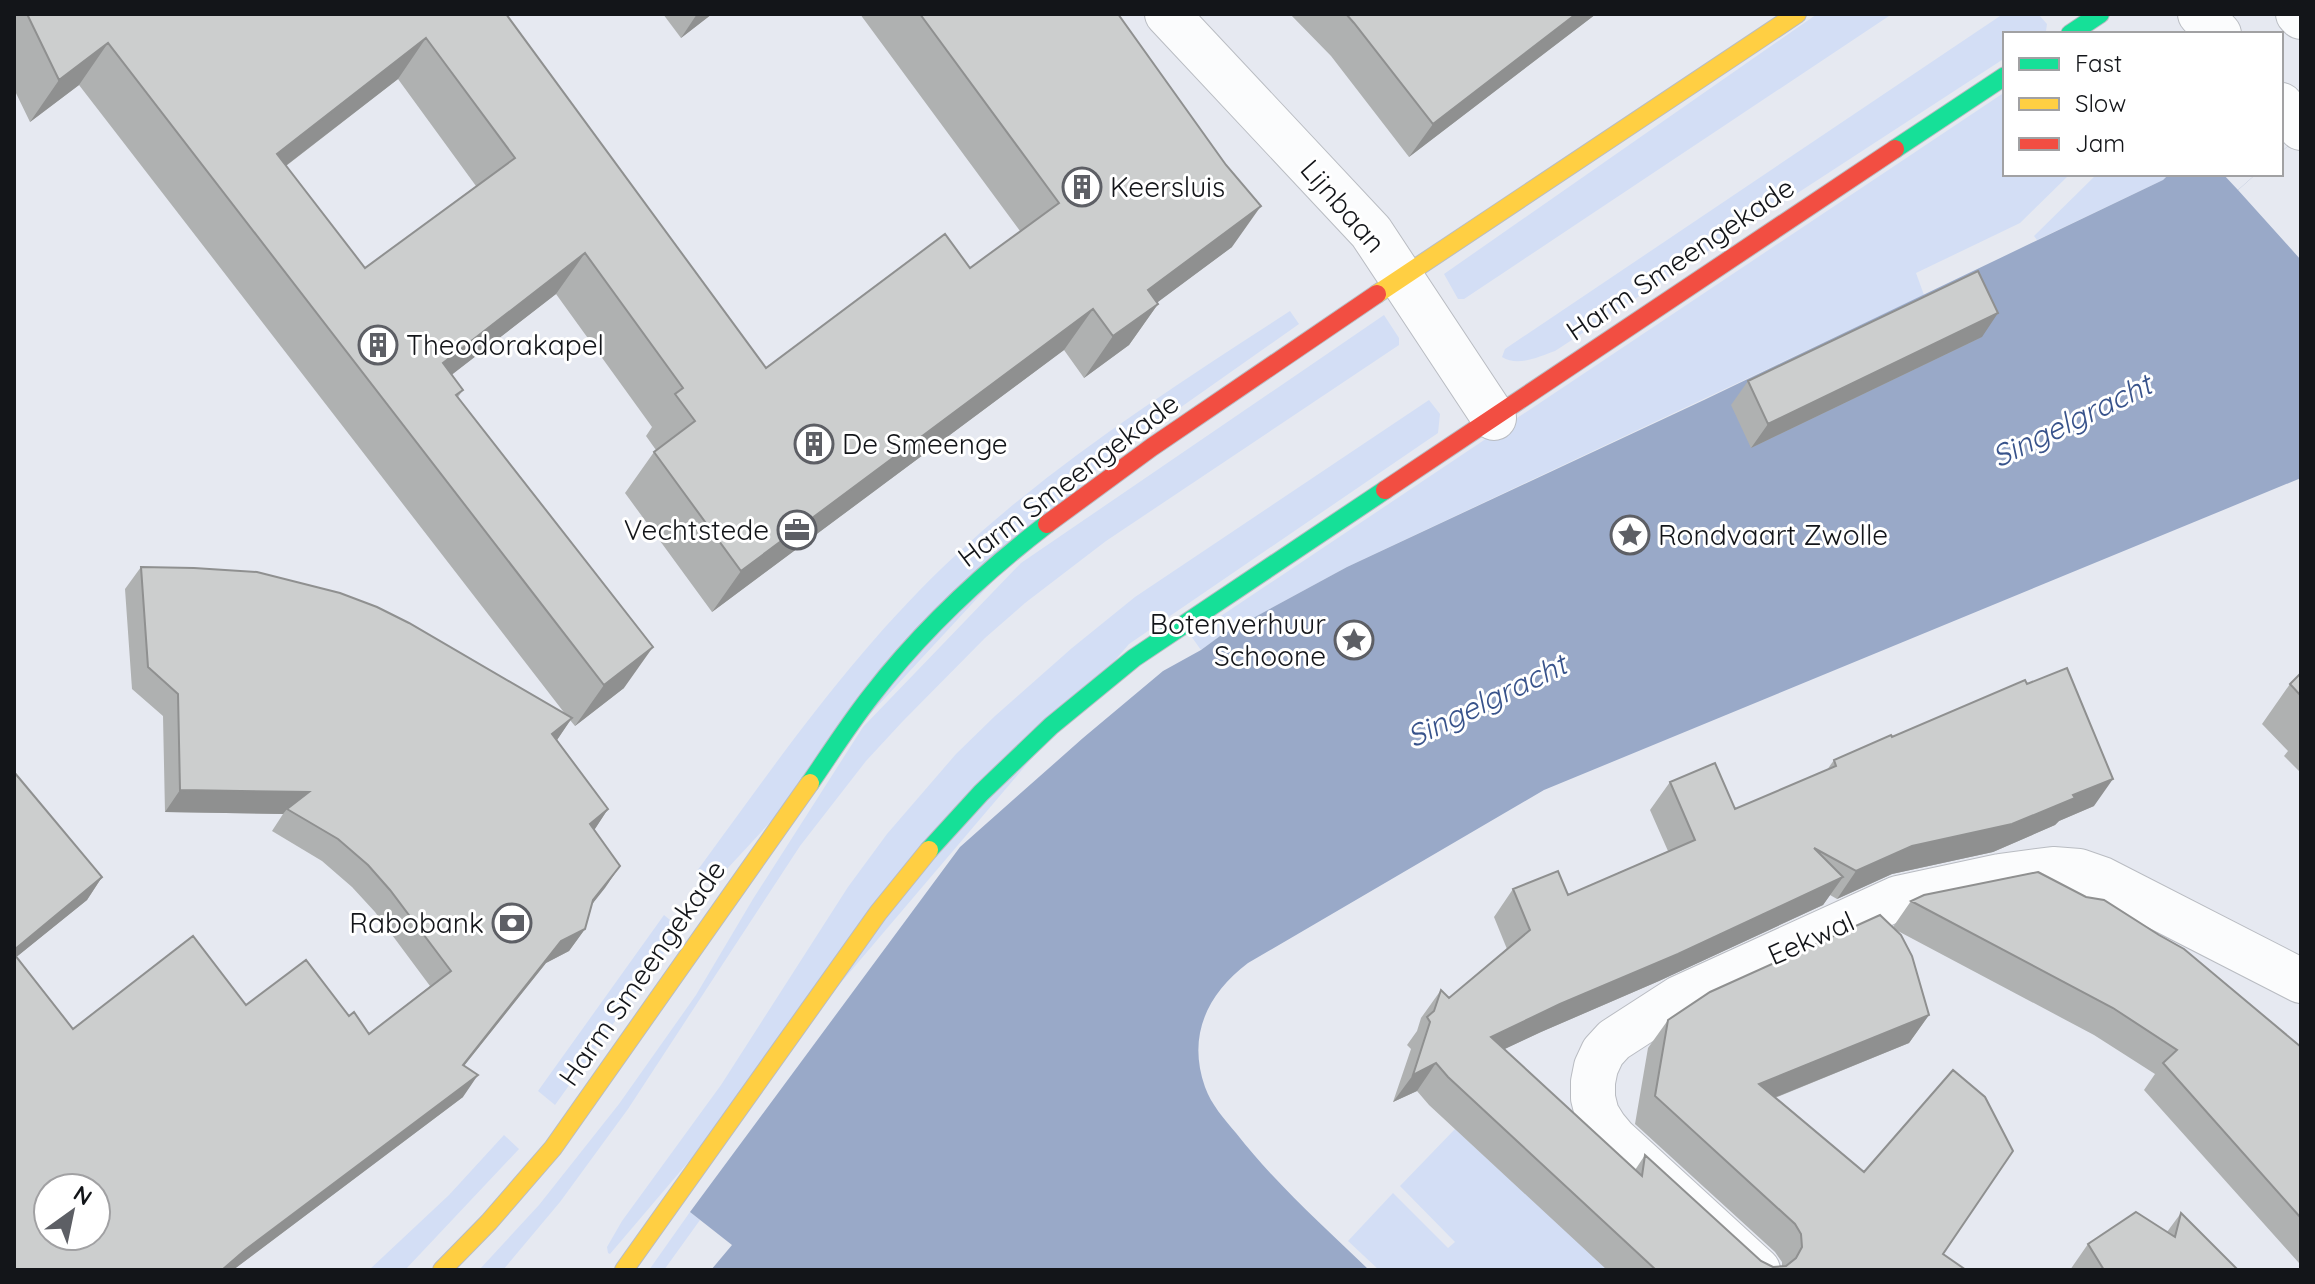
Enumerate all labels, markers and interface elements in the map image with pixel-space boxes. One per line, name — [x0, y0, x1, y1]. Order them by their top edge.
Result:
legend — [2003, 32, 2283, 176]
text: Fast — [2075, 48, 2122, 78]
text: Slow — [2075, 88, 2126, 118]
text: Jam — [2075, 128, 2125, 158]
street label: Lijnbaan — [1293, 152, 1393, 259]
building icon: Keersluis — [1061, 166, 1103, 208]
place label: Keersluis — [1110, 169, 1225, 204]
street label: Harm Smeengekade — [1559, 169, 1800, 348]
building icon: Theodorakapel — [357, 324, 399, 366]
place label: Theodorakapel — [406, 327, 604, 362]
water label: Singelgracht — [1985, 364, 2160, 475]
street label: Harm Smeengekade — [950, 385, 1185, 574]
building icon: De Smeenge — [793, 423, 835, 465]
place label: De Smeenge — [842, 426, 1008, 461]
office icon: Vechtstede — [776, 509, 818, 551]
place label: Vechtstede — [624, 512, 769, 547]
place icon: Rondvaart Zwolle — [1609, 514, 1651, 556]
place label: Rondvaart Zwolle — [1658, 517, 1888, 552]
place label: Botenverhuur Schoone — [1150, 606, 1326, 673]
place icon: Botenverhuur Schoone — [1333, 619, 1375, 661]
water label: Singelgracht — [1400, 644, 1575, 755]
street label: Harm Smeengekade — [551, 853, 733, 1092]
bank icon: Rabobank — [491, 902, 533, 944]
street label: Eekwal — [1762, 903, 1860, 972]
place label: Rabobank — [349, 905, 484, 940]
north arrow — [32, 1172, 112, 1252]
text: N — [68, 1179, 97, 1211]

